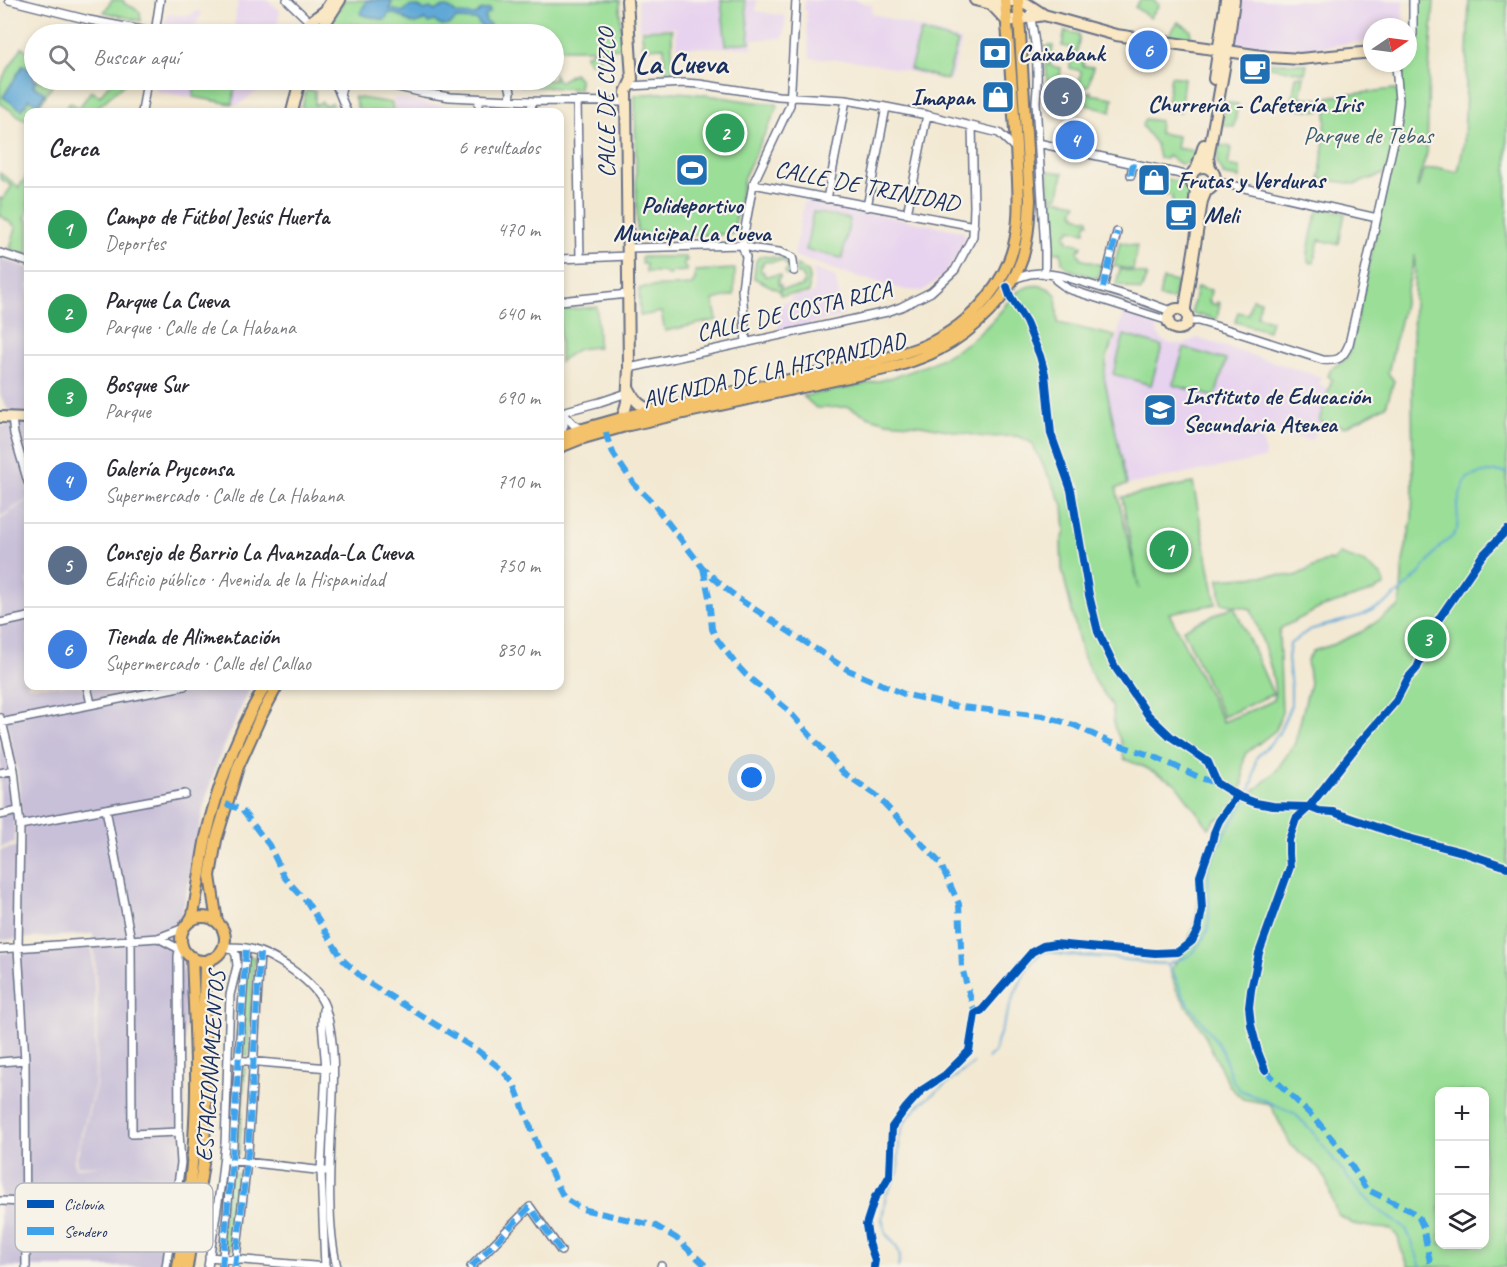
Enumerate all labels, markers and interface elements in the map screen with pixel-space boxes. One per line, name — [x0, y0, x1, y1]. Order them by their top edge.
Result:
north arrow — [1363, 18, 1417, 72]
search box — [24, 24, 564, 90]
street label: CALLE DE CUZCO — [591, 26, 621, 178]
pin: 6 — [1128, 28, 1168, 72]
bank icon: Caixabank — [977, 35, 1013, 71]
place label: Caixabank — [1018, 38, 1107, 68]
icon: search — [45, 41, 78, 74]
text: Buscar aquí — [93, 43, 179, 71]
district label: La Cueva — [635, 44, 730, 82]
cafe icon: Churrería - Cafetería Iris — [1237, 51, 1273, 87]
pin: 5 — [1044, 74, 1082, 120]
shop icon: Imapan — [980, 79, 1016, 115]
place label: Imapan — [911, 82, 977, 112]
place label: Churrería - Cafetería Iris — [1148, 89, 1365, 119]
pin: 2 — [706, 110, 744, 156]
pin: 4 — [1056, 118, 1094, 162]
park label: Parque de Tebas — [1303, 120, 1435, 150]
text: Cerca — [48, 131, 98, 164]
text: 6 resultados — [458, 135, 540, 160]
sports icon: Polideportivo Municipal La Cueva — [674, 152, 710, 188]
street label: CALLE DE TRINIDAD — [772, 153, 964, 219]
shop icon: Frutas y Verduras — [1136, 162, 1172, 198]
place label: Frutas y Verduras — [1177, 165, 1327, 195]
place label: Polideportivo Municipal La Cueva — [613, 190, 773, 248]
cafe icon: Meli — [1163, 197, 1199, 233]
place label: Meli — [1204, 200, 1242, 230]
text: Campo de Fútbol Jesús Huerta — [105, 203, 329, 231]
text: 1 — [63, 217, 72, 242]
text: 470 m — [497, 217, 540, 242]
text: Deportes — [105, 231, 165, 256]
street label: CALLE DE COSTA RICA — [693, 274, 896, 348]
text: Parque La Cueva — [105, 287, 229, 315]
text: 2 — [63, 301, 72, 326]
text: 640 m — [497, 301, 540, 326]
text: Parque · Calle de La Habana — [105, 315, 296, 340]
street label: AVENIDA DE LA HISPANIDAD — [640, 325, 910, 415]
text: Bosque Sur — [105, 371, 188, 399]
place label: Instituto de Educación Secundaria Atenea — [1183, 381, 1372, 439]
text: 3 — [63, 385, 72, 410]
text: 690 m — [497, 385, 540, 410]
school or university icon: Instituto de Educación Secundaria Atenea — [1142, 392, 1178, 428]
text: Parque — [105, 399, 151, 424]
text: Galería Pryconsa — [105, 455, 233, 483]
text: 4 — [63, 469, 72, 494]
text: 710 m — [497, 469, 540, 494]
text: Supermercado · Calle de La Habana — [105, 483, 344, 508]
pin: 1 — [1150, 528, 1188, 572]
text: Consejo de Barrio La Avanzada-La Cueva — [105, 539, 413, 567]
text: 5 — [63, 553, 72, 578]
text: 750 m — [497, 553, 540, 578]
text: Edificio público · Avenida de la Hispanidad — [105, 567, 385, 592]
pin: 3 — [1408, 616, 1446, 662]
text: Tienda de Alimentación — [105, 623, 279, 651]
text: 6 — [63, 637, 72, 662]
text: 830 m — [497, 637, 540, 662]
text: Supermercado · Calle del Callao — [105, 651, 311, 676]
your location — [737, 763, 766, 792]
street label: ESTACIONAMIENTOS — [188, 966, 232, 1162]
map controls — [1435, 1087, 1489, 1249]
button: + — [1435, 1087, 1489, 1141]
button: − — [1435, 1141, 1489, 1195]
legend — [15, 1183, 213, 1252]
text: Ciclovía — [64, 1195, 105, 1215]
button: layers — [1435, 1195, 1489, 1249]
text: Sendero — [64, 1222, 108, 1242]

